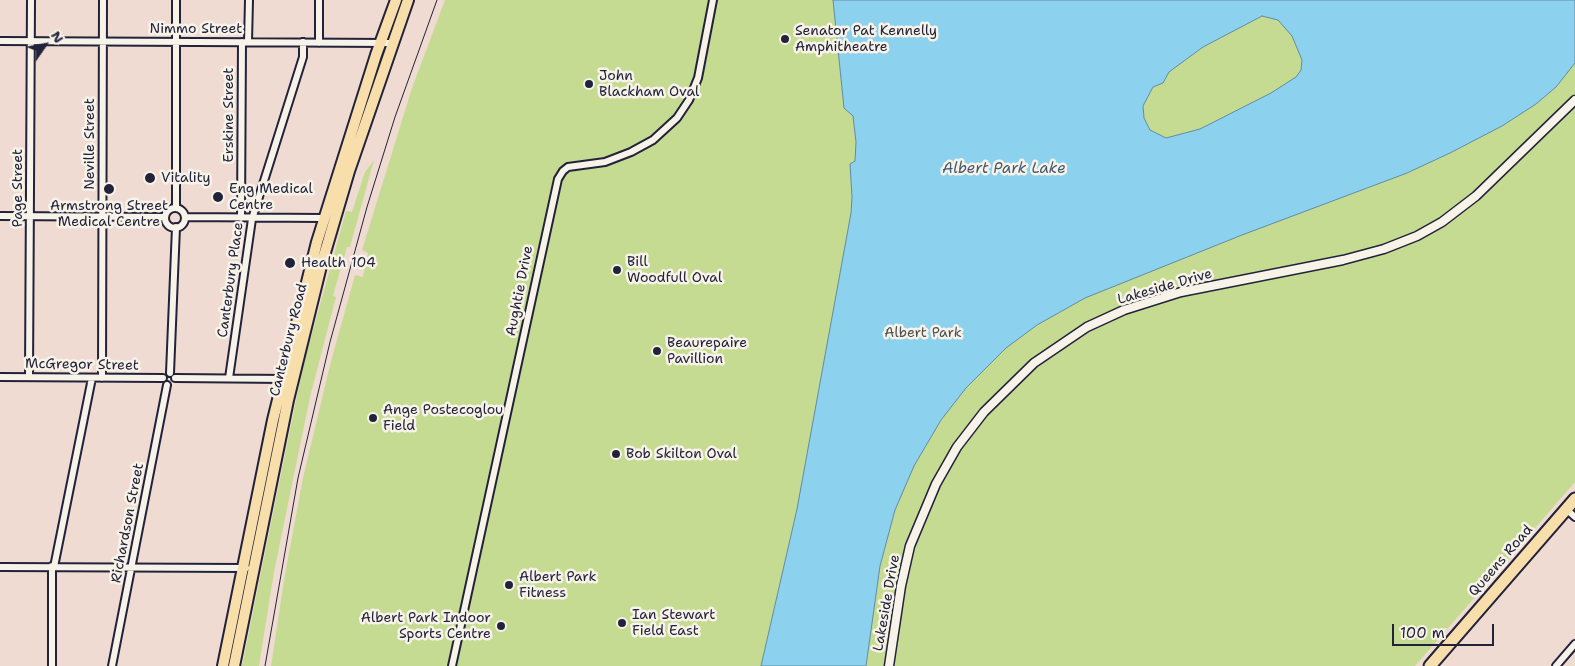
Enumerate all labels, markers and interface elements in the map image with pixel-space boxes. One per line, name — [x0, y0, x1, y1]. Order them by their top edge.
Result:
north arrow — [20, 20, 70, 70]
street label: Nimmo Street — [150, 21, 242, 37]
place label: Senator Pat Kennelly Amphitheatre — [795, 23, 937, 56]
text: N — [47, 27, 68, 46]
marker: Senator Pat Kennelly Amphitheatre — [779, 33, 791, 45]
street label: Erskine Street — [221, 68, 237, 162]
place label: John Blackham Oval — [599, 68, 699, 100]
marker: John Blackham Oval — [583, 78, 595, 90]
street label: Neville Street — [82, 98, 98, 190]
street label: Page Street — [10, 149, 26, 227]
water label: Albert Park Lake — [942, 160, 1066, 178]
place label: Vitality — [161, 170, 211, 186]
marker: Vitality — [143, 171, 157, 185]
place label: Eng Medical Centre — [229, 181, 313, 213]
marker: Armstrong Street Medical Centre — [102, 182, 116, 196]
marker: Eng Medical Centre — [211, 190, 225, 204]
place label: Armstrong Street Medical Centre — [50, 198, 168, 230]
street label: Canterbury Place — [215, 221, 247, 339]
street label: Aughtie Drive — [503, 244, 537, 338]
place label: Bill Woodfull Oval — [627, 254, 722, 286]
place label: Health 104 — [301, 255, 376, 271]
marker: Health 104 — [283, 256, 297, 270]
marker: Bill Woodfull Oval — [611, 264, 623, 276]
street label: Lakeside Drive — [1116, 265, 1214, 309]
street label: Canterbury Road — [267, 282, 311, 398]
park label: Albert Park — [884, 325, 962, 341]
place label: Beaurepaire Pavillion — [667, 335, 747, 368]
marker: Beaurepaire Pavillion — [651, 345, 663, 357]
street label: McGregor Street — [25, 356, 139, 374]
place label: Ange Postecoglou Field — [383, 402, 503, 434]
marker: Ange Postecoglou Field — [367, 412, 379, 424]
place label: Bob Skilton Oval — [626, 446, 737, 462]
marker: Bob Skilton Oval — [610, 448, 622, 460]
street label: Richardson Street — [108, 462, 148, 584]
street label: Queens Road — [1465, 522, 1537, 600]
street label: Lakeside Drive — [870, 553, 904, 653]
place label: Albert Park Fitness — [519, 569, 596, 602]
marker: Albert Park Fitness — [503, 579, 515, 591]
place label: Ian Stewart Field East — [632, 607, 715, 640]
place label: Albert Park Indoor Sports Centre — [361, 610, 491, 642]
scale bar — [1395, 614, 1498, 646]
marker: Ian Stewart Field East — [616, 617, 628, 629]
marker: Albert Park Indoor Sports Centre — [495, 620, 507, 632]
text: 100 m — [1400, 623, 1445, 643]

